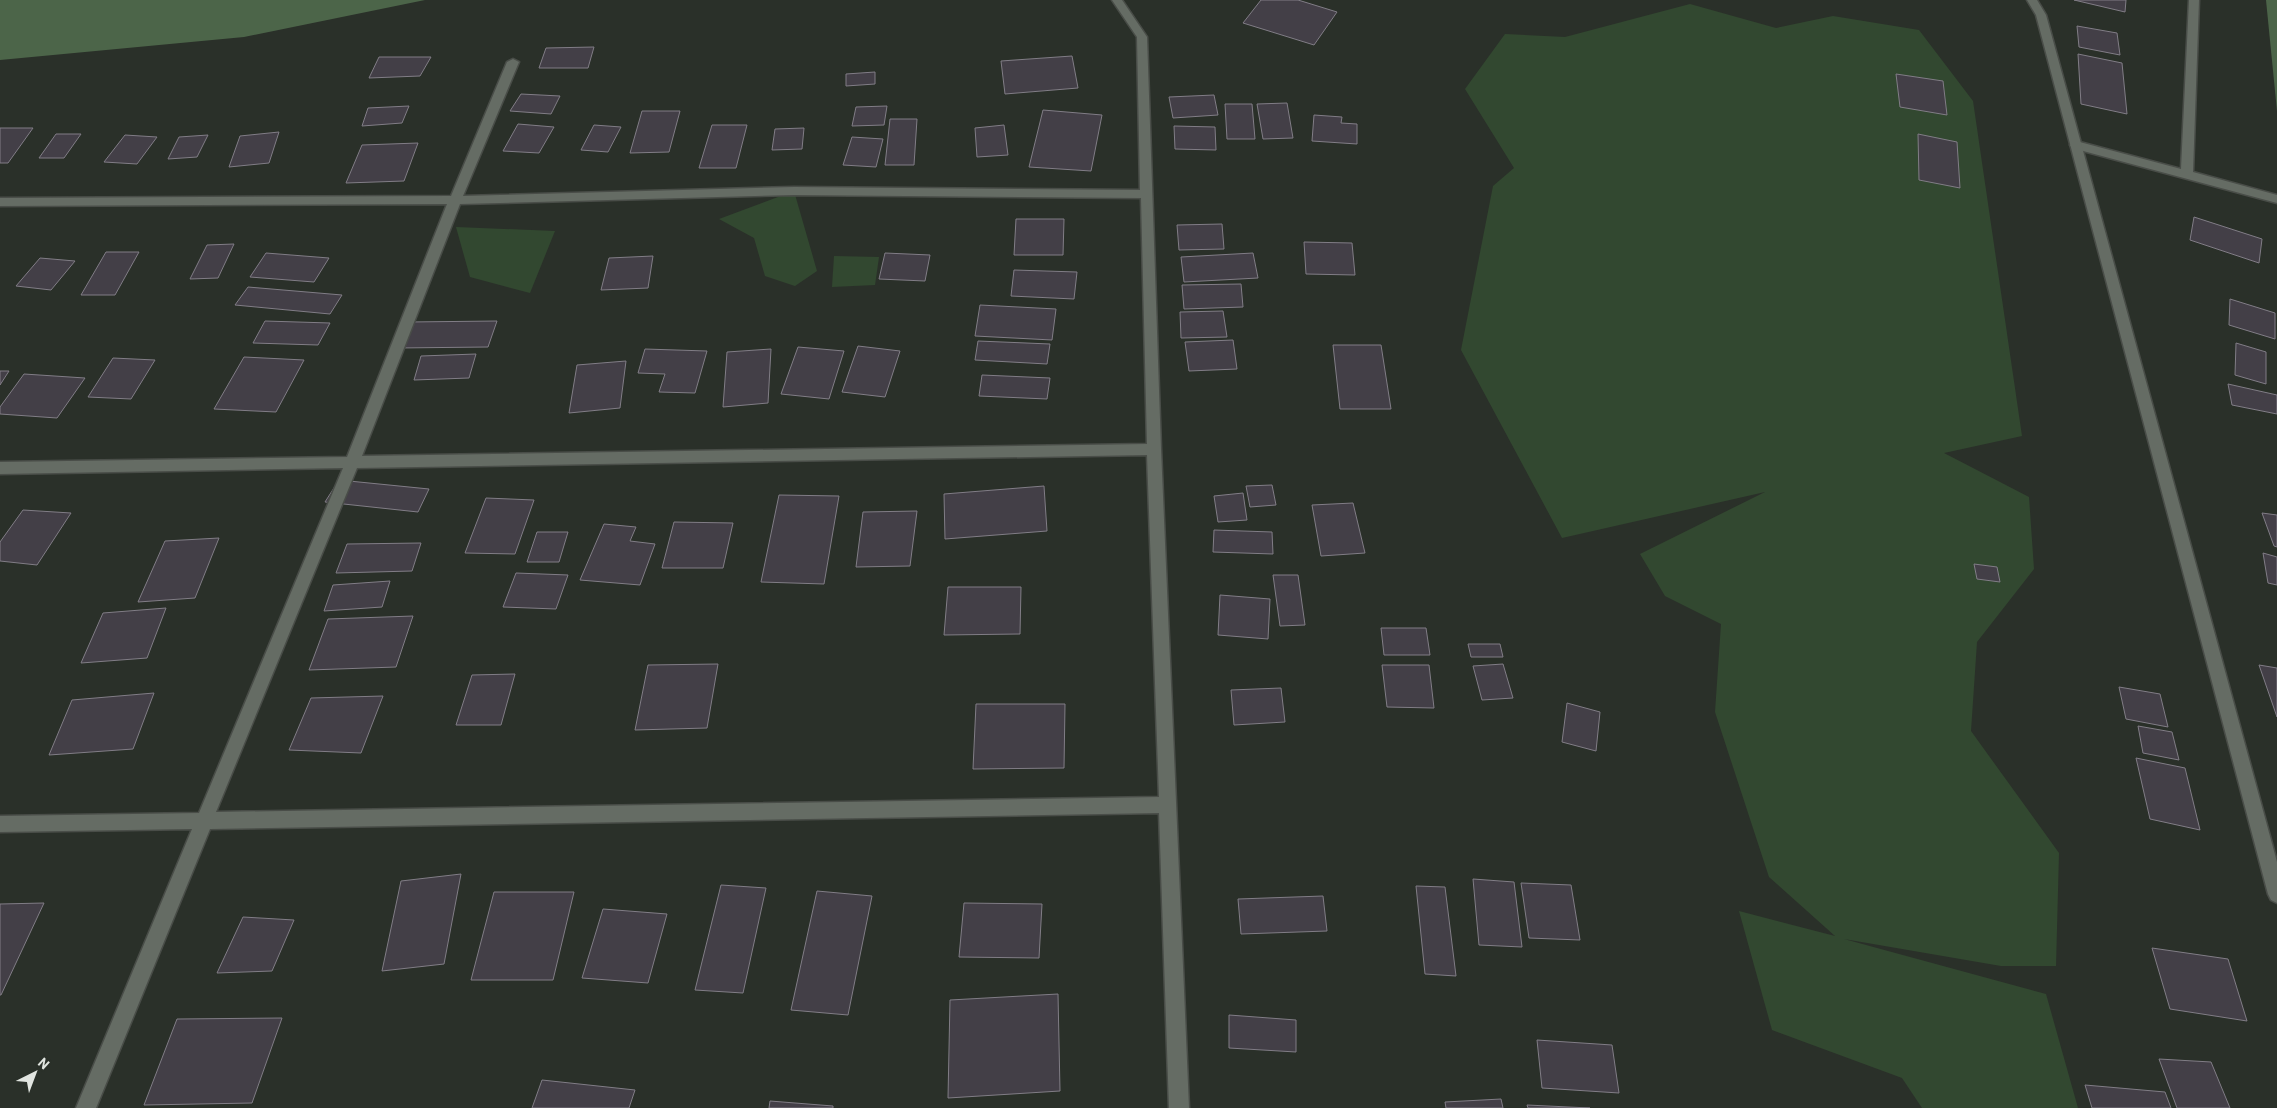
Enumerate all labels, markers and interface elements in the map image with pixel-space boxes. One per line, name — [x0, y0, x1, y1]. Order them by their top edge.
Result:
north arrow — [10, 1048, 60, 1098]
text: N — [35, 1054, 53, 1072]

